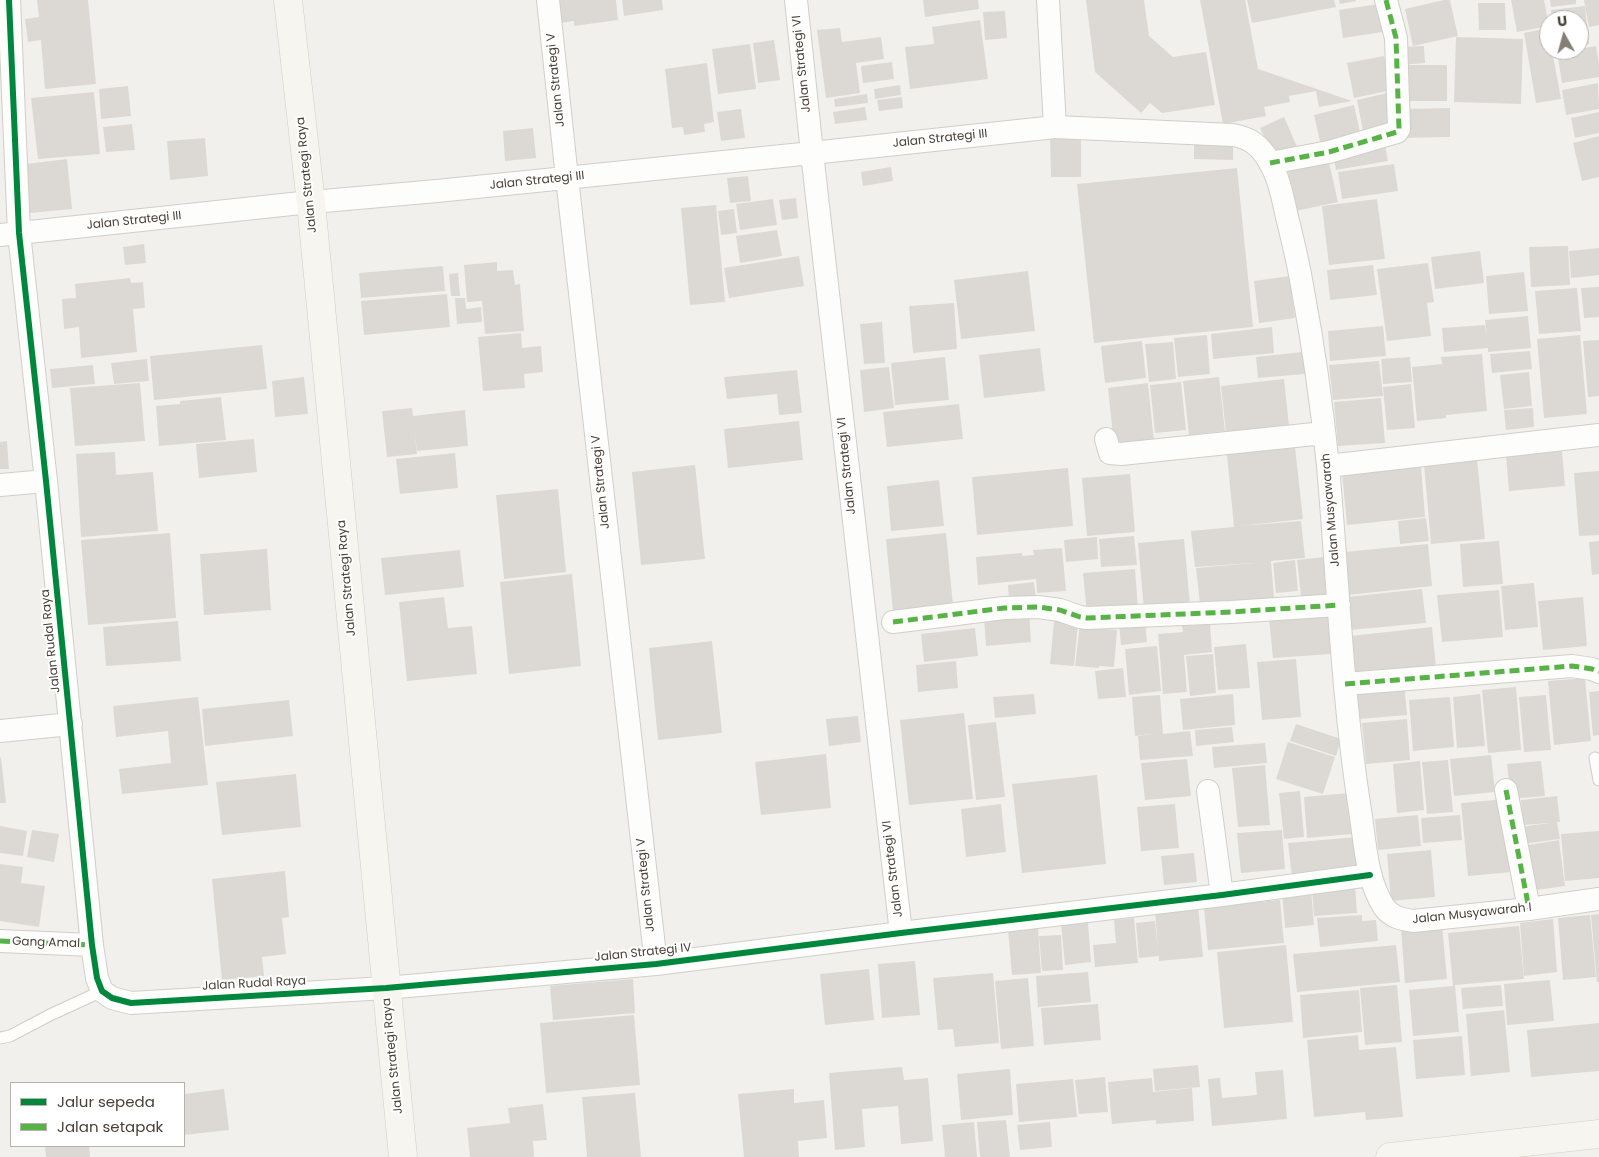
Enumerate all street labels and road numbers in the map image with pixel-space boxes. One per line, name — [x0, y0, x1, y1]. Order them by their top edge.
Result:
street label: Jalan Strategi VI — [790, 15, 814, 113]
street label: Jalan Strategi V — [544, 32, 568, 128]
street label: Jalan Strategi Raya — [294, 116, 320, 234]
street label: Jalan Strategi III — [892, 127, 988, 151]
street label: Jalan Strategi III — [489, 169, 585, 193]
street label: Jalan Strategi III — [86, 209, 182, 233]
street label: Jalan Strategi VI — [835, 417, 859, 515]
street label: Jalan Strategi V — [589, 434, 613, 530]
street label: Jalan Musyawarah — [1319, 453, 1343, 567]
street label: Jalan Strategi Raya — [335, 519, 359, 637]
street label: Jalan Rudal Raya — [38, 589, 64, 693]
street label: Jalan Strategi VI — [880, 820, 906, 918]
street label: Jalan Strategi V — [634, 837, 658, 933]
street label: Jalan Musyawarah I — [1412, 901, 1532, 927]
street label: Gang Amal — [12, 935, 80, 951]
street label: Jalan Strategi IV — [594, 941, 692, 965]
street label: Jalan Rudal Raya — [202, 974, 306, 994]
street label: Jalan Strategi Raya — [380, 997, 406, 1115]

